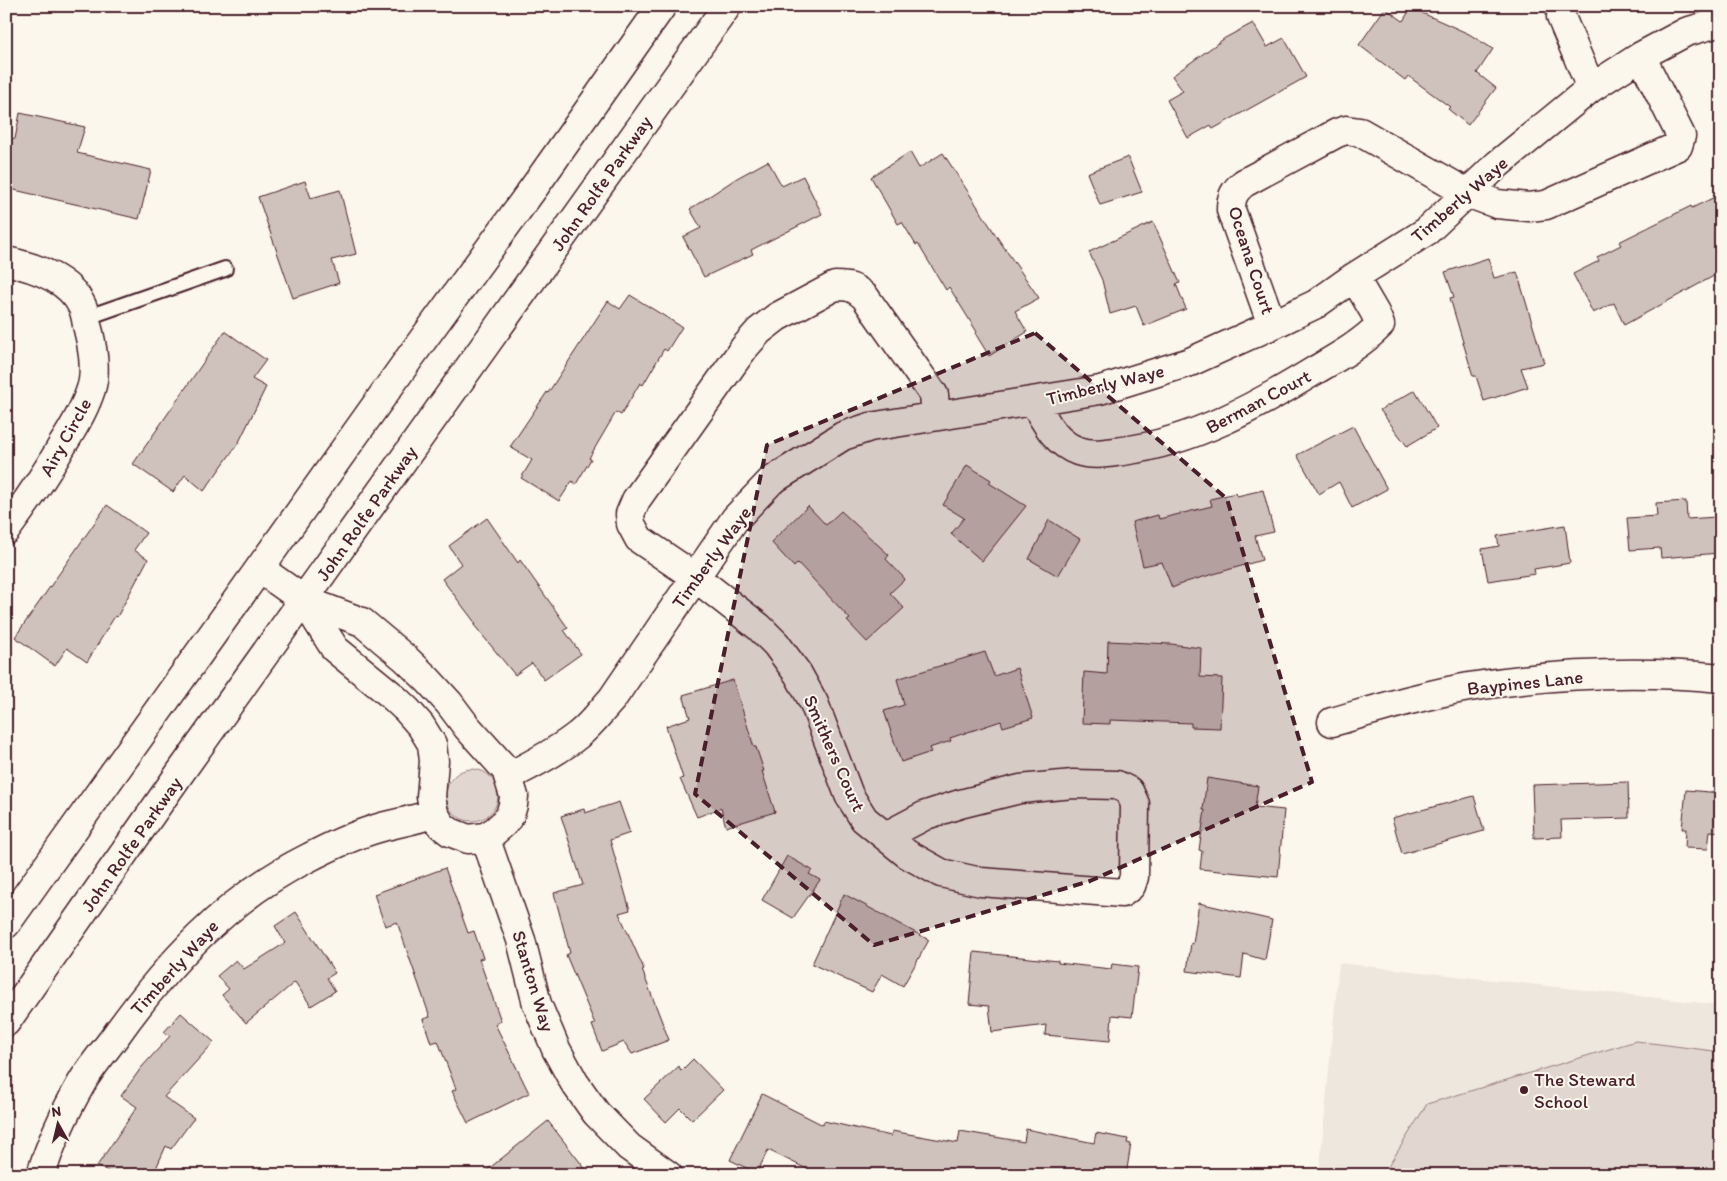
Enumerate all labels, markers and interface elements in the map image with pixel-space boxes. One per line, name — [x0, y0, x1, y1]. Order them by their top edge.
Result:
street label: John Rolfe Parkway — [546, 111, 657, 255]
street label: Timberly Waye — [1406, 151, 1512, 248]
street label: Oceana Court — [1223, 203, 1280, 317]
street label: Timberly Waye — [1044, 359, 1166, 410]
street label: Berman Court — [1202, 364, 1315, 439]
street label: Airy Circle — [35, 394, 96, 480]
street label: John Rolfe Parkway — [311, 441, 422, 585]
street label: Timberly Waye — [667, 502, 756, 613]
street label: Baypines Lane — [1466, 665, 1584, 700]
street label: Smithers Court — [799, 691, 870, 815]
street label: John Rolfe Parkway — [76, 772, 187, 916]
street label: Timberly Waye — [125, 915, 223, 1020]
street label: Stanton Way — [507, 928, 560, 1035]
place label: The Steward School — [1534, 1068, 1636, 1113]
marker: The Steward School — [1518, 1084, 1530, 1096]
north arrow — [32, 1098, 82, 1148]
text: N — [50, 1103, 62, 1121]

